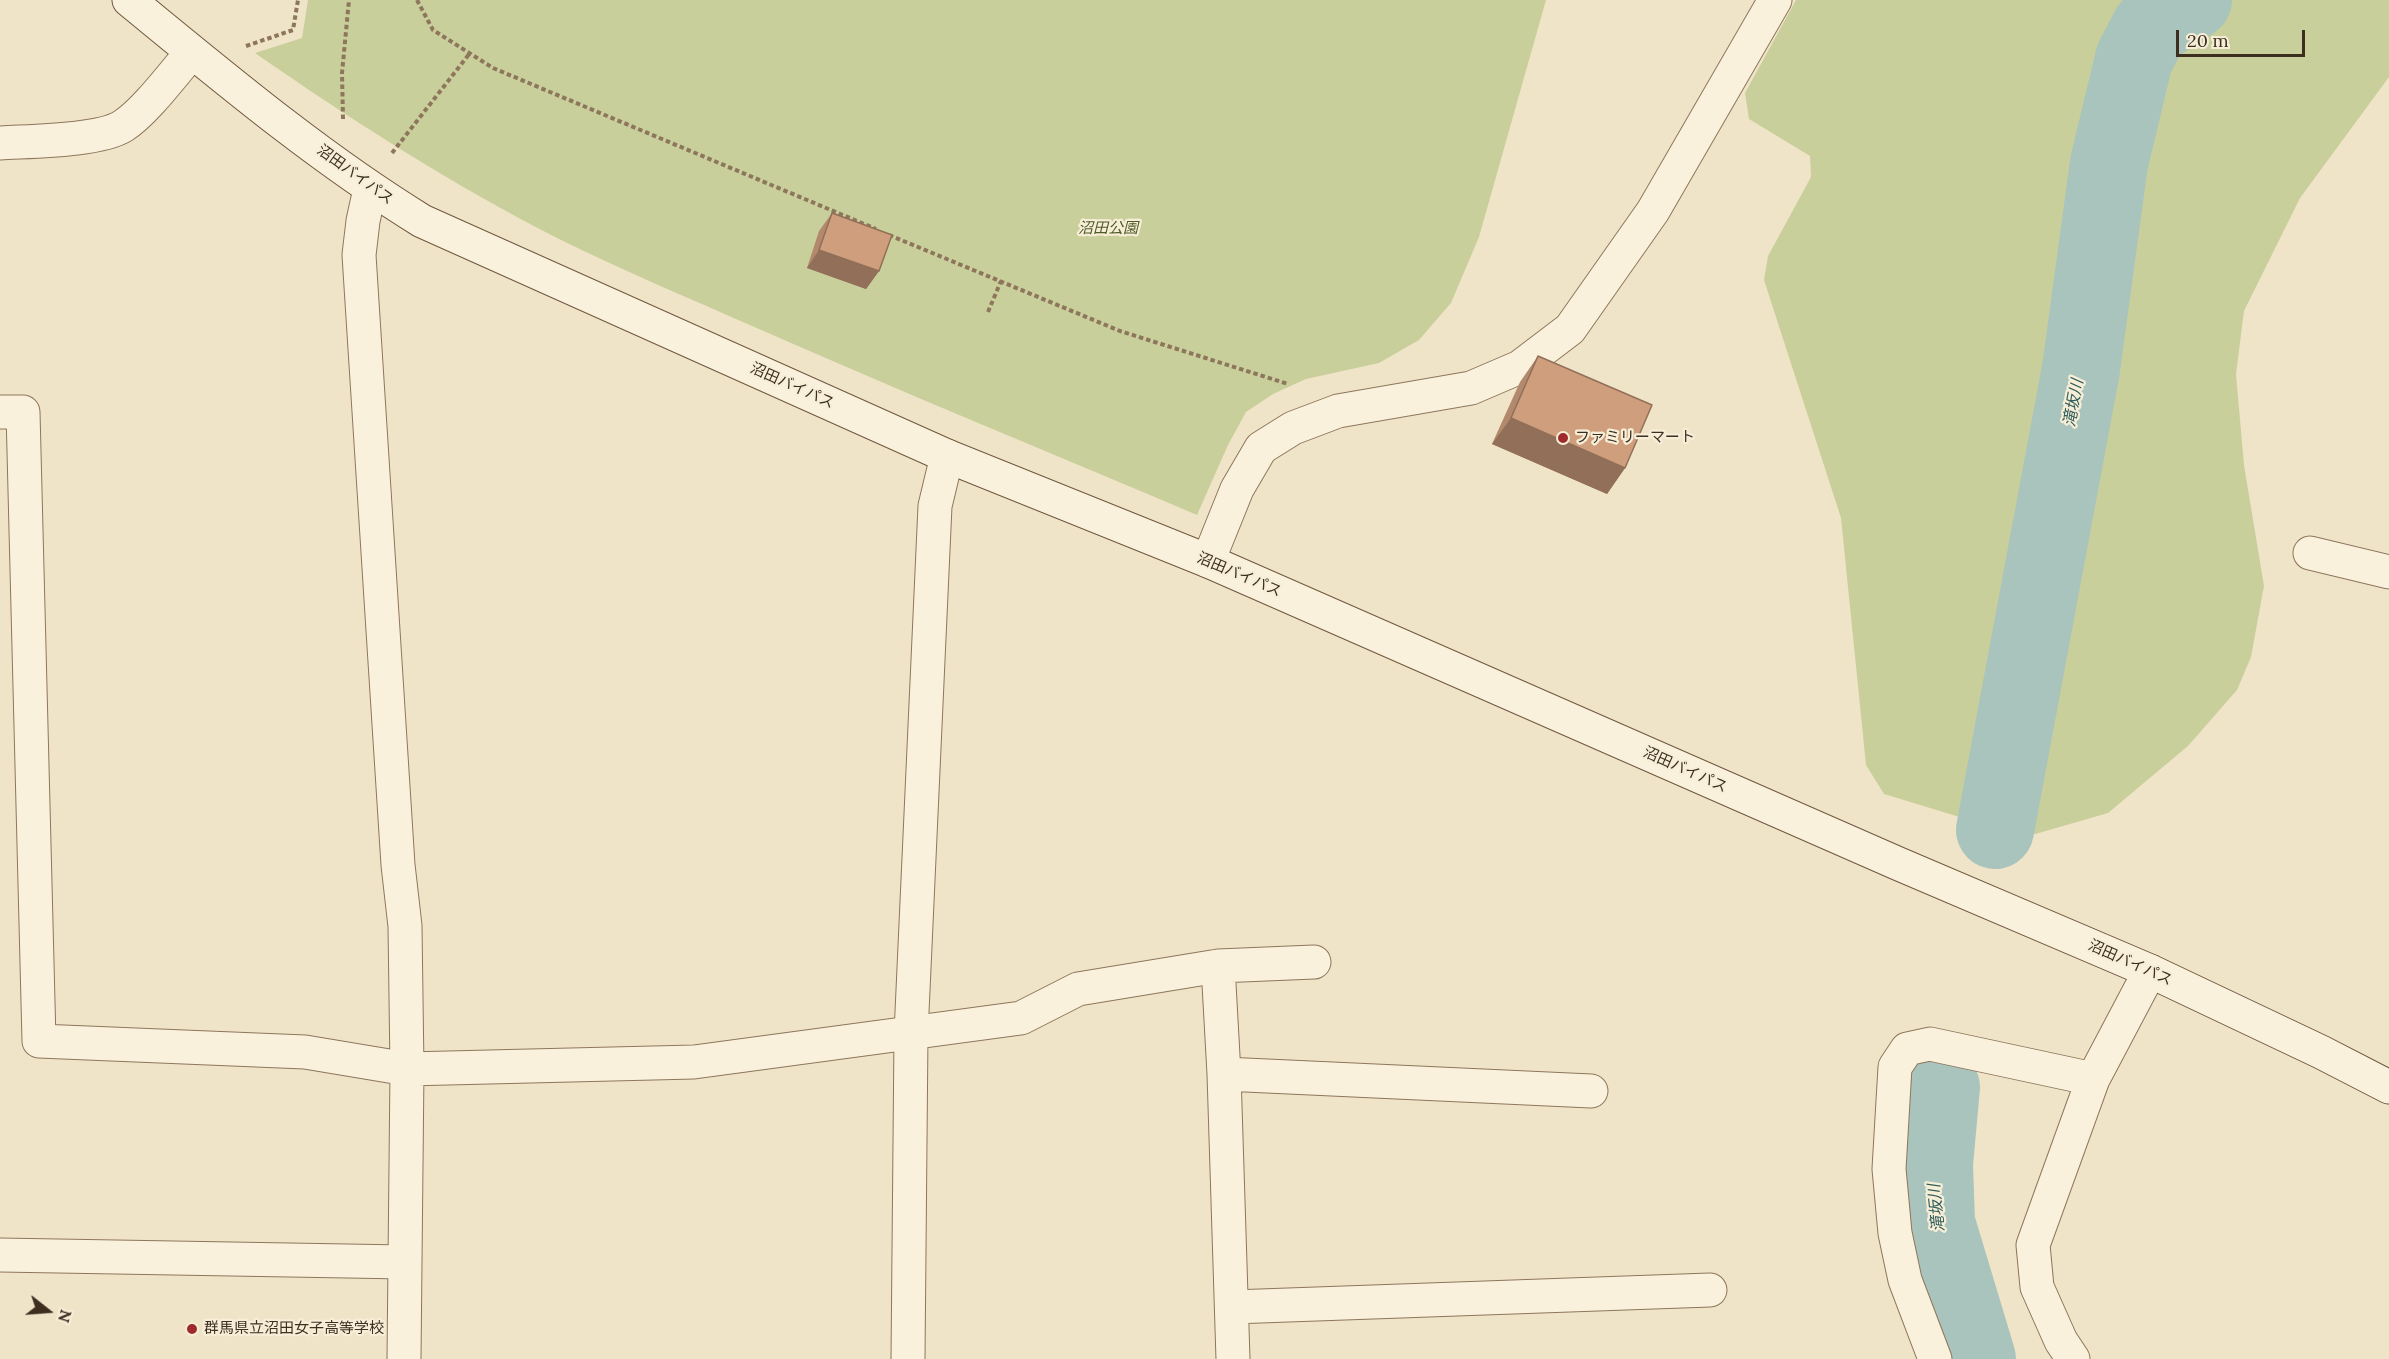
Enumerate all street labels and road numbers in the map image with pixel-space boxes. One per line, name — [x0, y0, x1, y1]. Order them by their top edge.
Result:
street label: 沼田バイパス — [313, 141, 397, 209]
street label: 沼田バイパス — [747, 359, 837, 413]
street label: 沼田バイパス — [1194, 549, 1284, 601]
street label: 沼田バイパス — [1640, 743, 1730, 797]
street label: 沼田バイパス — [2085, 936, 2175, 990]

